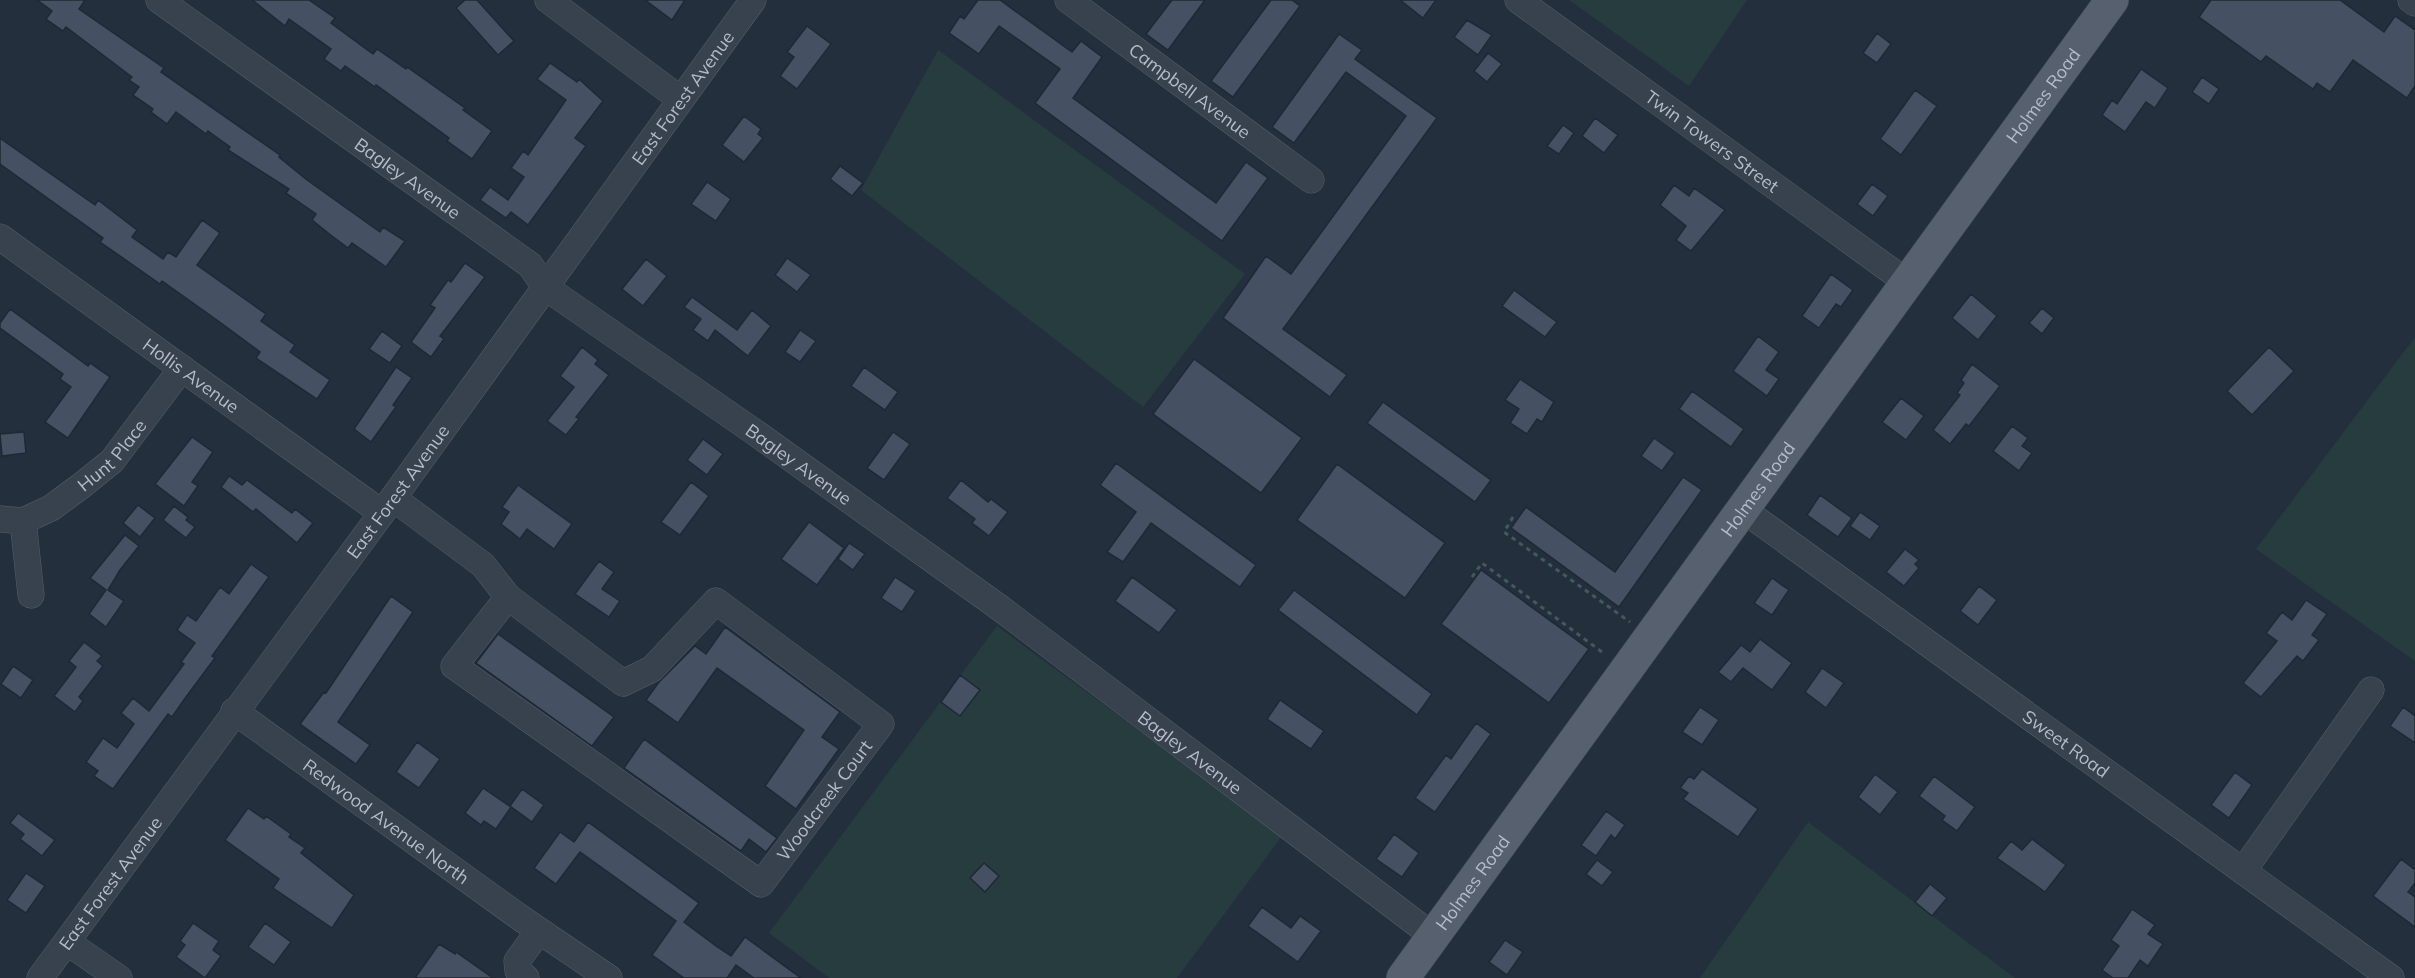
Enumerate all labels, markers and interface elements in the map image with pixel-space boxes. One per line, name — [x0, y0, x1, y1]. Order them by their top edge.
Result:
street label: East Forest Avenue — [626, 26, 739, 169]
street label: Campbell Avenue — [1125, 38, 1256, 143]
street label: Holmes Road — [2001, 43, 2085, 148]
street label: Twin Towers Street — [1641, 85, 1784, 197]
street label: Bagley Avenue — [350, 132, 466, 224]
street label: Hollis Avenue — [139, 333, 244, 418]
street label: Hunt Place — [72, 414, 151, 496]
street label: Bagley Avenue — [741, 418, 856, 510]
street label: East Forest Avenue — [341, 420, 454, 563]
street label: Holmes Road — [1715, 437, 1800, 541]
street label: Sweet Road — [2018, 704, 2114, 782]
street label: Bagley Avenue — [1133, 705, 1247, 799]
street label: Woodcreek Court — [771, 735, 877, 865]
street label: Redwood Avenue North — [299, 753, 474, 889]
street label: East Forest Avenue — [53, 812, 167, 954]
street label: Holmes Road — [1430, 830, 1514, 934]

